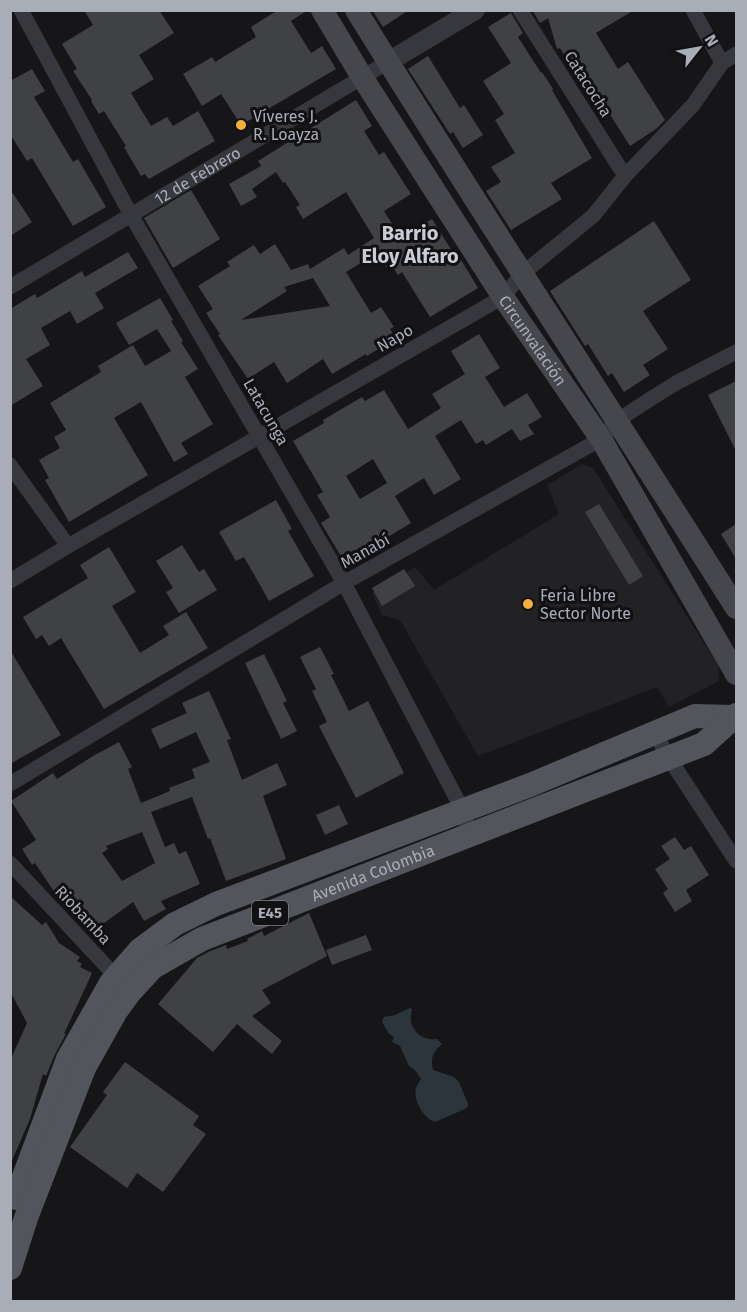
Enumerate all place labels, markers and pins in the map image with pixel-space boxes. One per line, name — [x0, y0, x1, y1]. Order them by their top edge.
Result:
place label: Víveres J. R. Loayza — [253, 107, 319, 144]
marker: Víveres J. R. Loayza — [234, 118, 248, 132]
place label: Feria Libre Sector Norte — [540, 586, 631, 623]
marker: Feria Libre Sector Norte — [521, 597, 535, 611]

